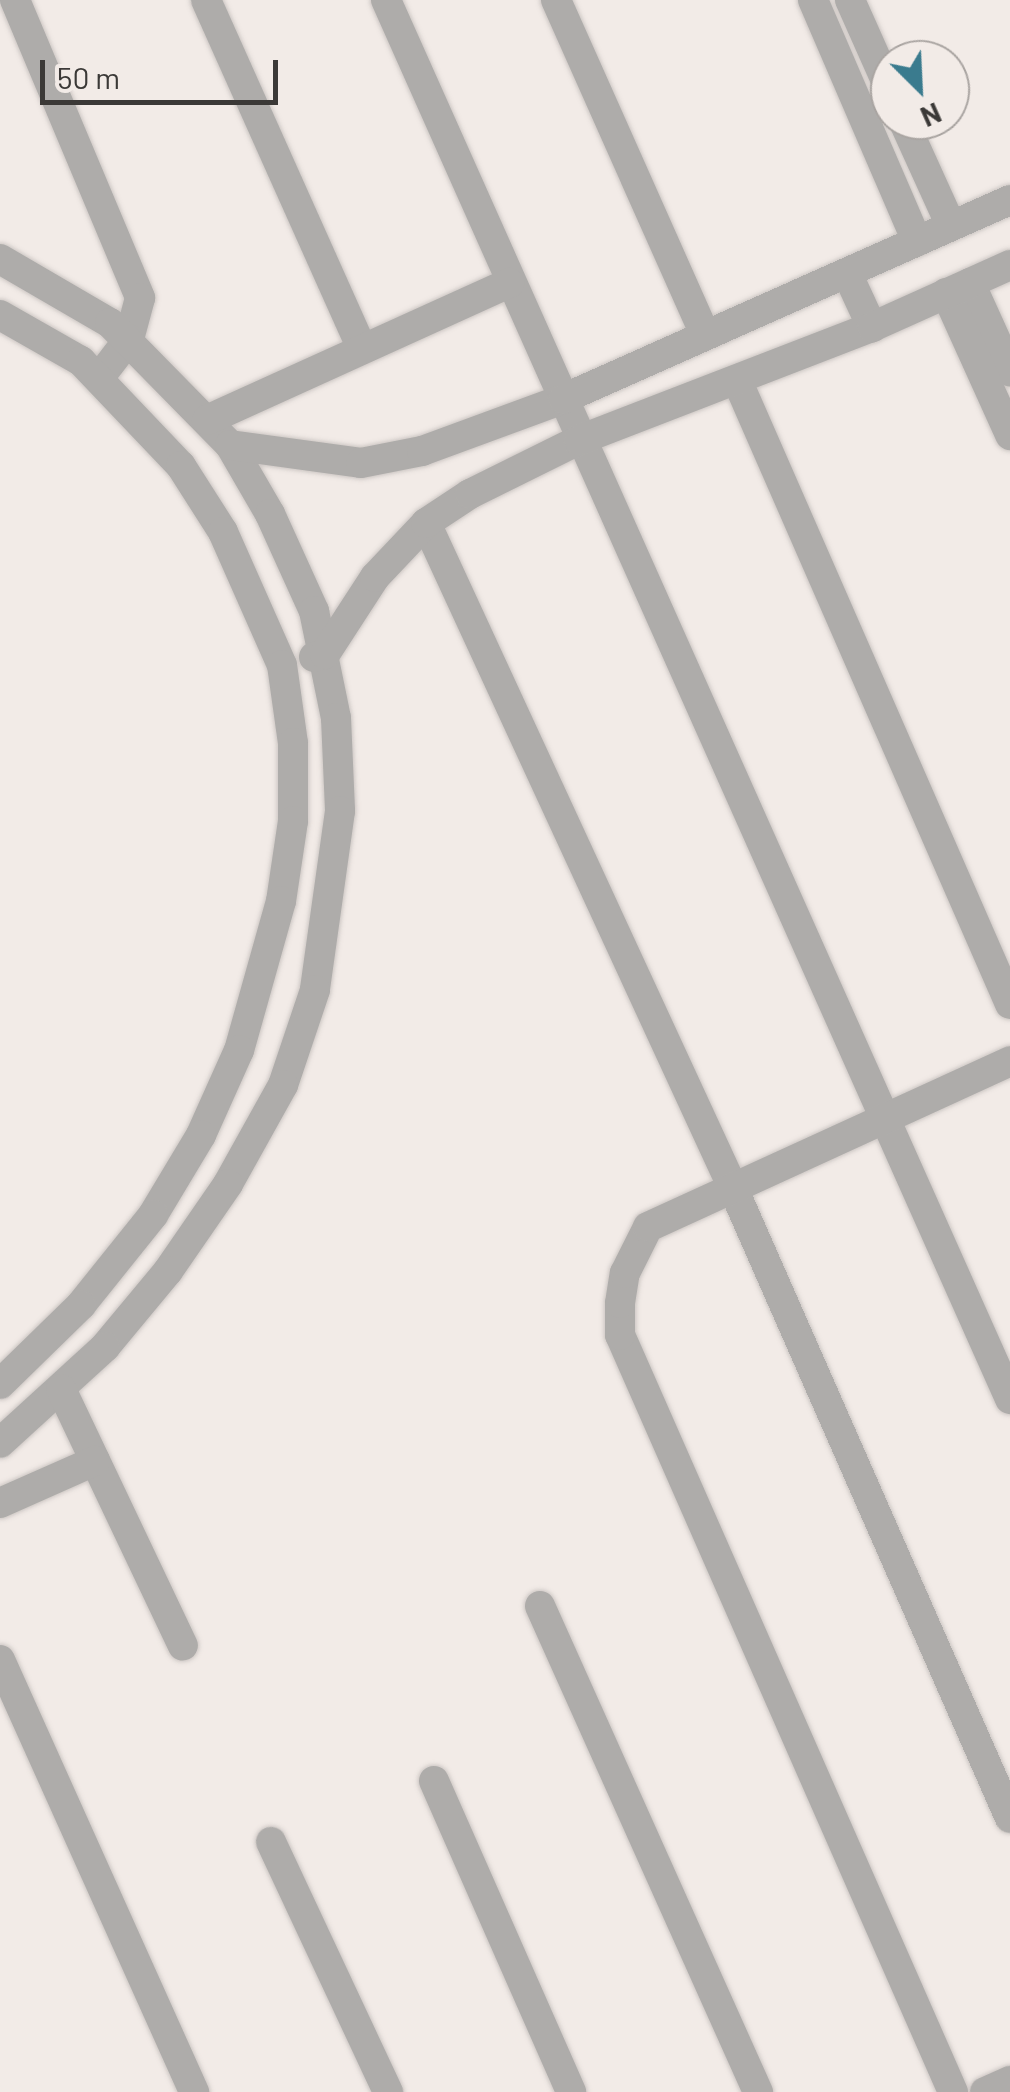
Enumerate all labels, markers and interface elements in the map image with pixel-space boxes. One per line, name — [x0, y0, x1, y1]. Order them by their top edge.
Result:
scale bar — [45, 40, 282, 102]
north arrow — [870, 40, 970, 140]
text: 50 m — [57, 59, 120, 95]
text: N — [916, 96, 947, 135]

